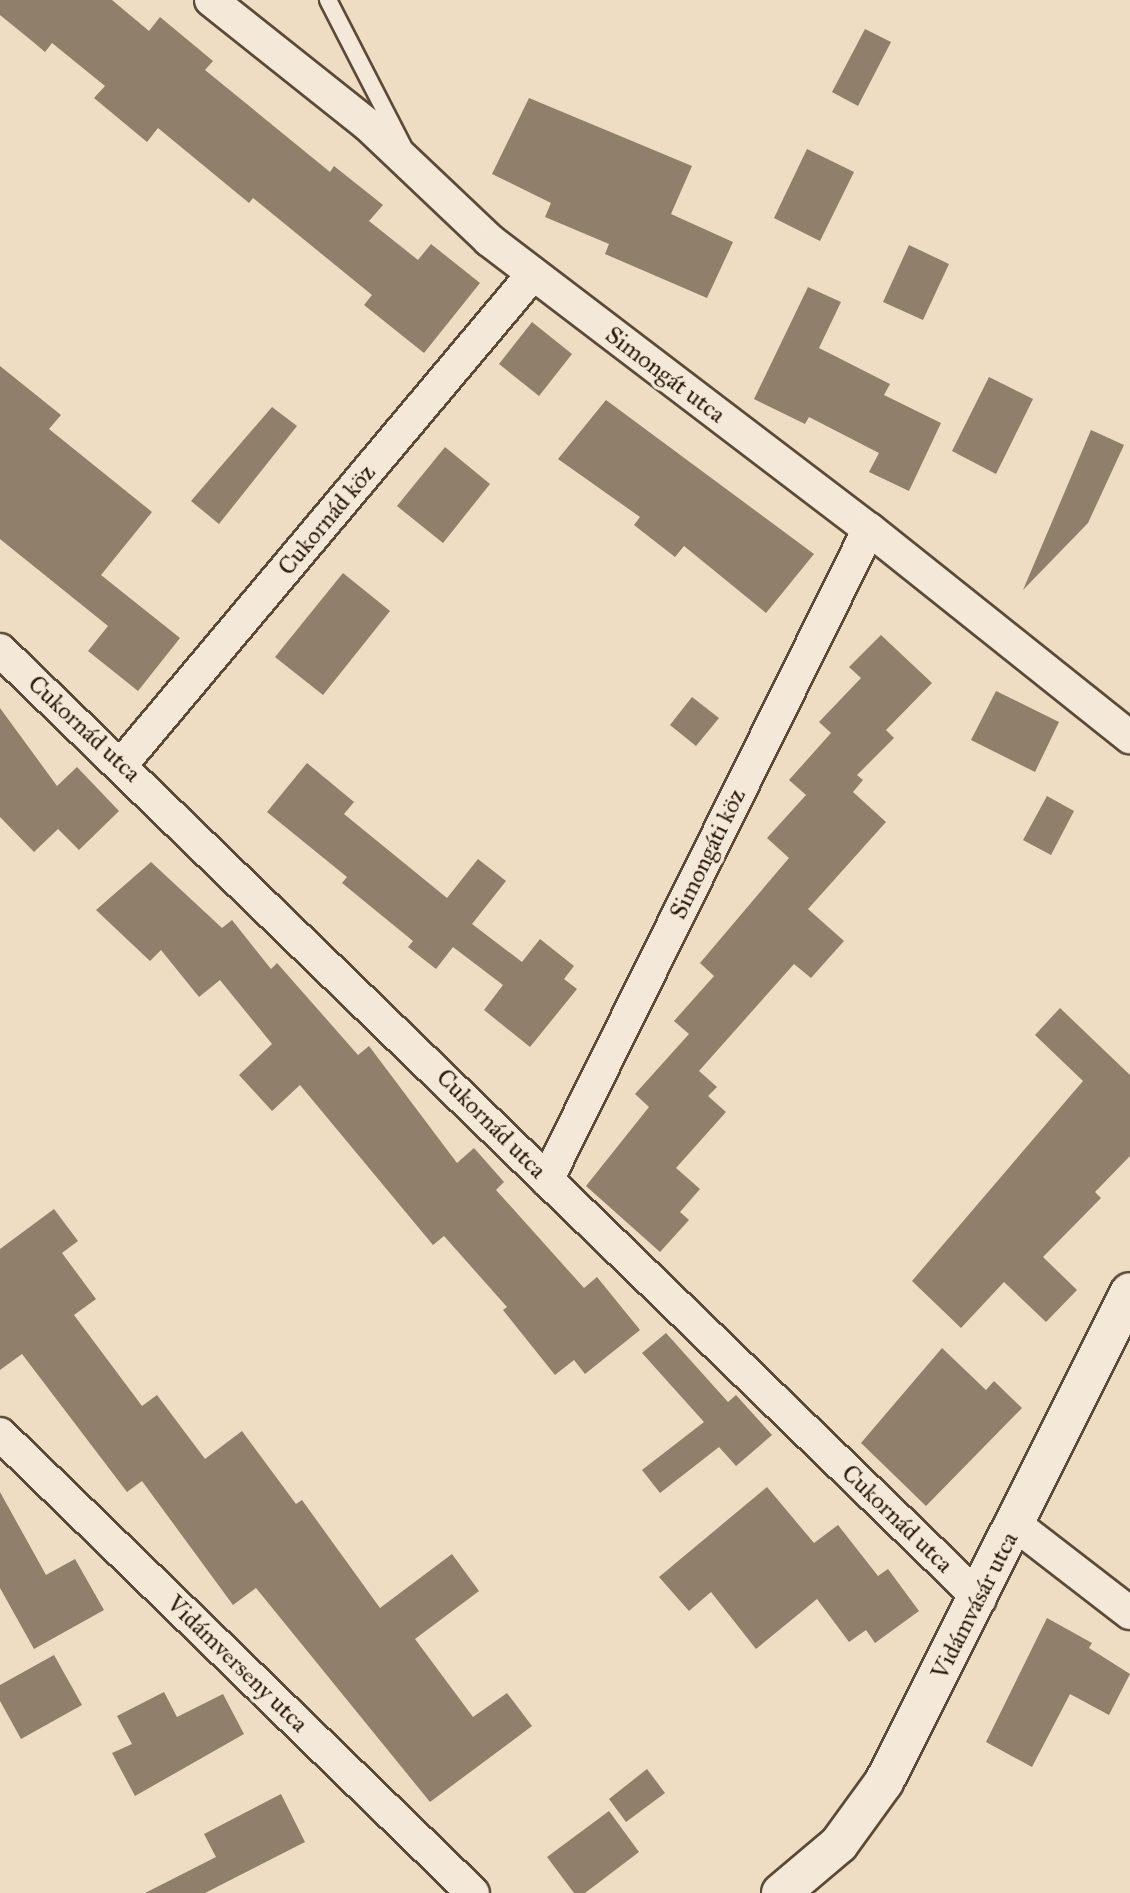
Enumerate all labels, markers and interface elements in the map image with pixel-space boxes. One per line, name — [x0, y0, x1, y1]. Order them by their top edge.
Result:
street label: Simongát utca — [600, 321, 730, 429]
street label: Cukornád köz — [272, 459, 382, 581]
street label: Cukornád utca — [22, 670, 146, 788]
street label: Simongáti köz — [664, 784, 752, 924]
street label: Cukornád utca — [430, 1063, 552, 1185]
street label: Cukornád utca — [836, 1459, 958, 1579]
street label: Vidámvásár utca — [926, 1528, 1024, 1684]
street label: Vidámverseny utca — [161, 1590, 313, 1738]

